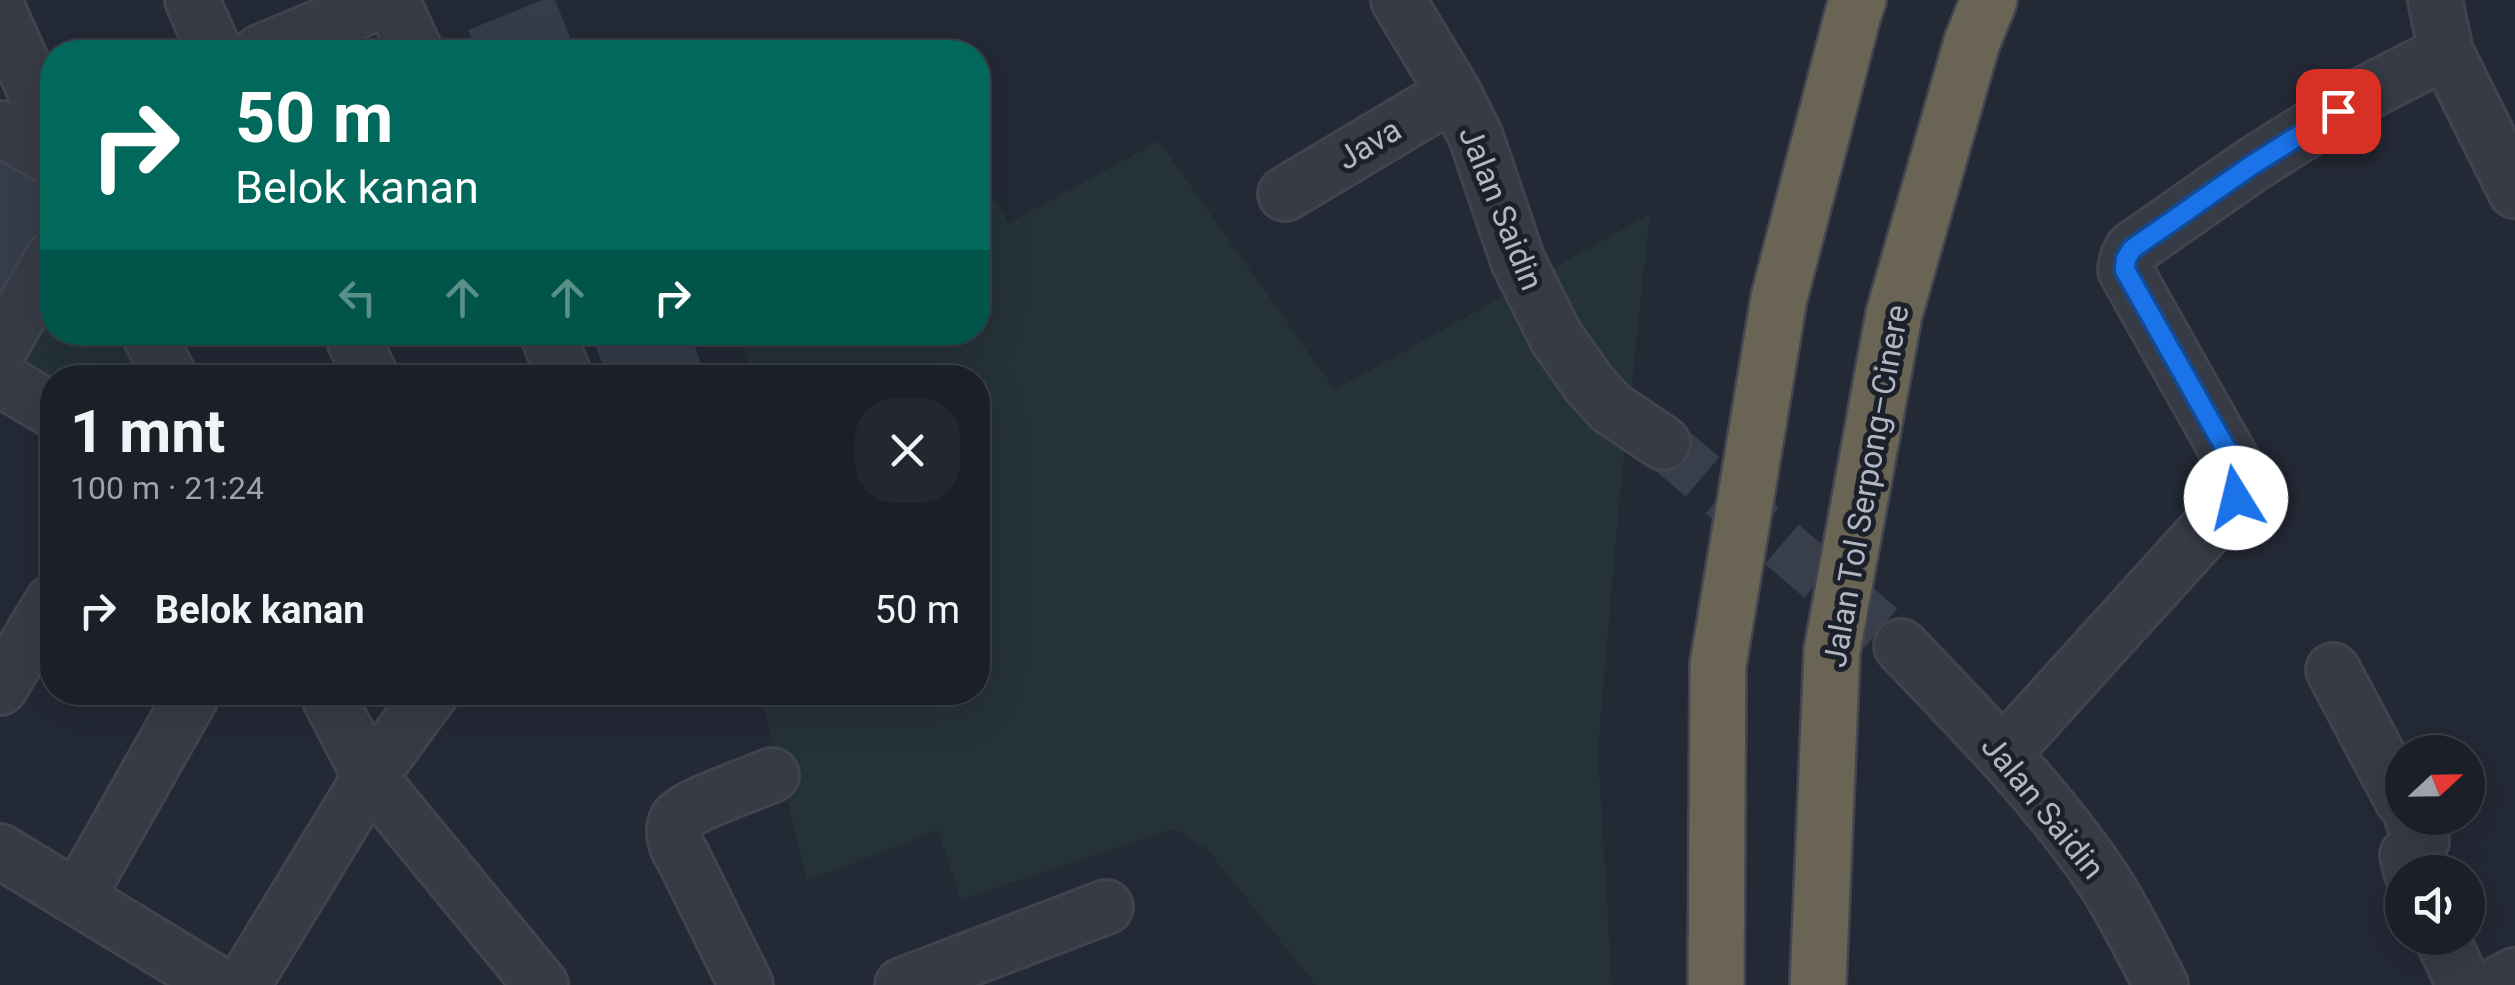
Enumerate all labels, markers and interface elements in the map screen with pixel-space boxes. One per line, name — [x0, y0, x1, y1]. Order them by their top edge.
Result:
pin — [2296, 69, 2381, 154]
text: 50 m — [235, 77, 393, 159]
icon: right — [70, 80, 200, 210]
icon: arrive — [2311, 84, 2366, 139]
street label: Java — [1330, 110, 1408, 178]
street label: Jalan Saidin — [1451, 120, 1551, 296]
text: Belok kanan — [235, 161, 479, 214]
icon: left — [330, 270, 385, 325]
icon: ahead — [435, 270, 490, 325]
icon: ahead — [540, 270, 595, 325]
icon: right — [645, 270, 700, 325]
street label: Jalan Tol Serpong–Cinere — [1815, 302, 1917, 670]
text: 1 mnt — [70, 396, 225, 467]
button: close — [855, 398, 960, 503]
position arrow — [2184, 446, 2288, 550]
text: 100 m · 21:24 — [70, 469, 264, 507]
icon: right — [70, 583, 125, 638]
text: Belok kanan — [155, 588, 365, 632]
text: 50 m — [875, 588, 960, 632]
street label: Jalan Saidin — [1974, 728, 2112, 886]
north arrow — [2385, 735, 2485, 835]
map controls — [2385, 735, 2485, 955]
button: sound — [2385, 855, 2485, 955]

